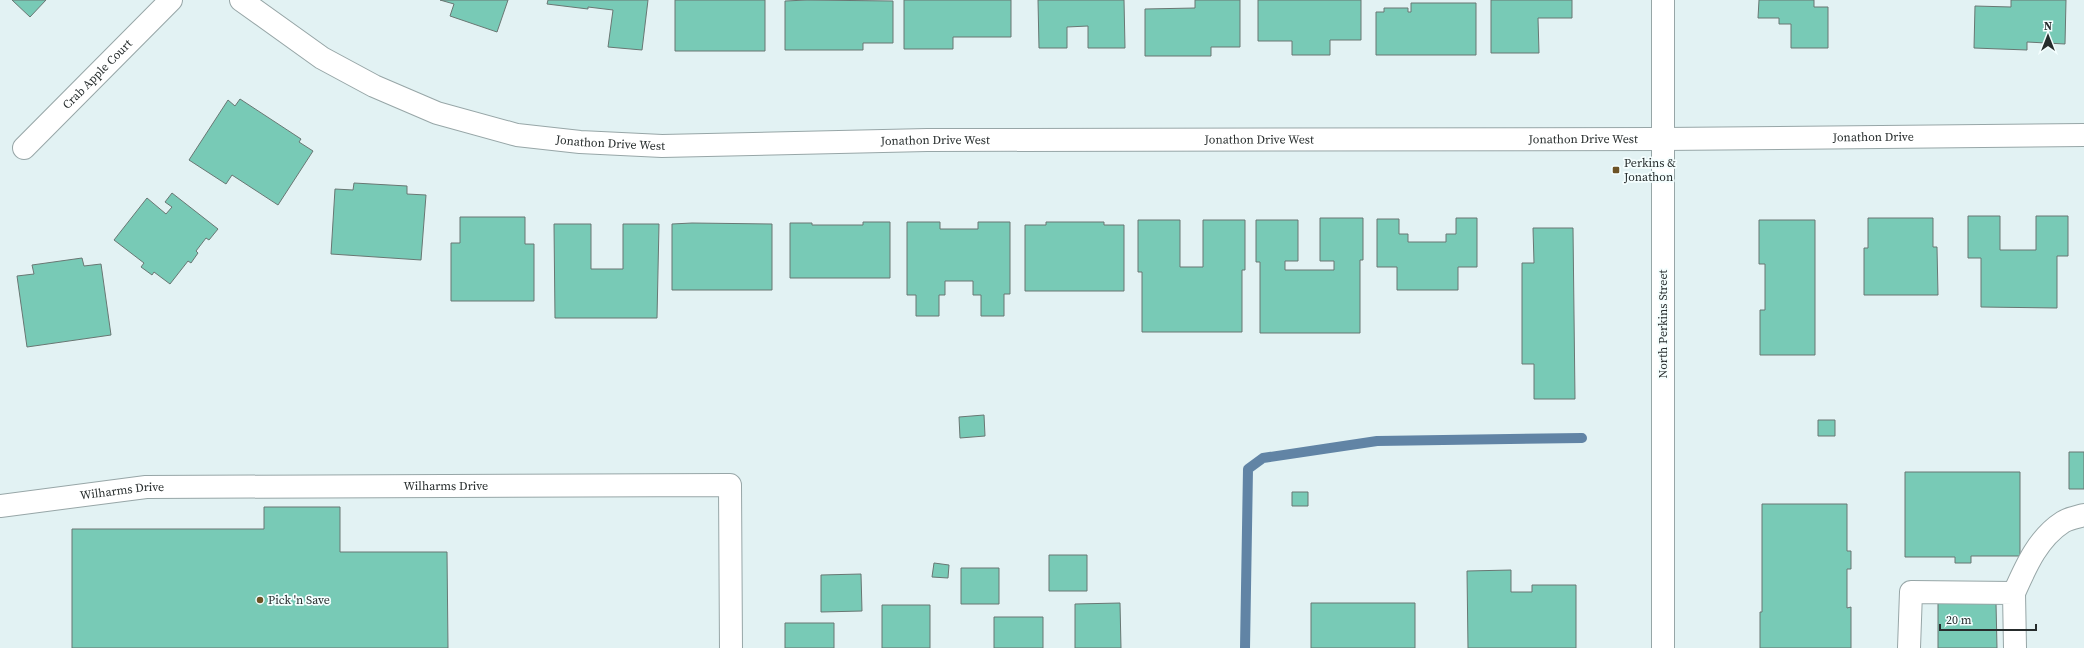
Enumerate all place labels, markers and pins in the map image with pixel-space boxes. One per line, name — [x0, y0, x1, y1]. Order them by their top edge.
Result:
place label: Perkins & Jonathon — [1623, 155, 1676, 185]
marker: Perkins & Jonathon — [1611, 165, 1621, 175]
place label: Pick 'n Save — [268, 592, 330, 608]
marker: Pick 'n Save — [255, 595, 265, 605]

